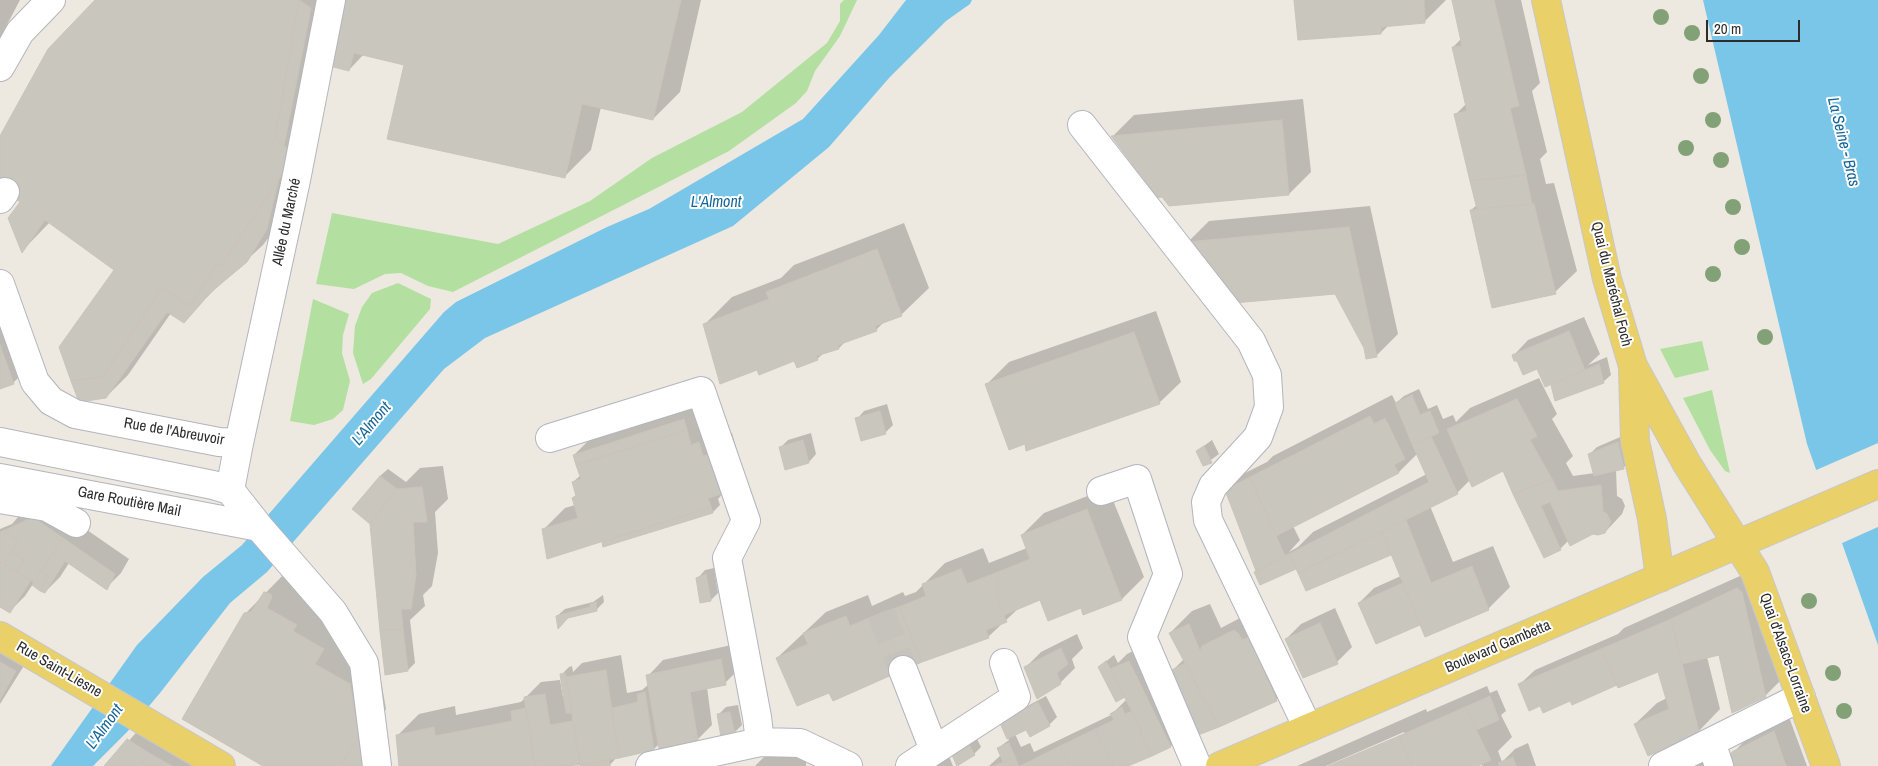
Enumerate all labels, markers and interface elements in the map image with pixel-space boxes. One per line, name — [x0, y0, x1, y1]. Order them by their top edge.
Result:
scale bar — [1708, 10, 1802, 42]
text: 20 m — [1714, 18, 1741, 39]
water label: La Seine - Bras — [1823, 95, 1863, 189]
street label: Allée du Marché — [269, 177, 305, 267]
water label: L'Almont — [691, 193, 741, 213]
street label: Quai du Maréchal Foch — [1587, 220, 1635, 348]
water label: L'Almont — [348, 398, 396, 450]
street label: Rue de l'Abreuvoir — [122, 414, 226, 450]
street label: Gare Routière Mail — [76, 483, 182, 521]
street label: Quai d'Alsace-Lorraine — [1755, 591, 1815, 715]
street label: Boulevard Gambetta — [1443, 617, 1553, 677]
street label: Rue Saint-Liesne — [13, 638, 105, 702]
water label: L'Almont — [82, 701, 128, 753]

